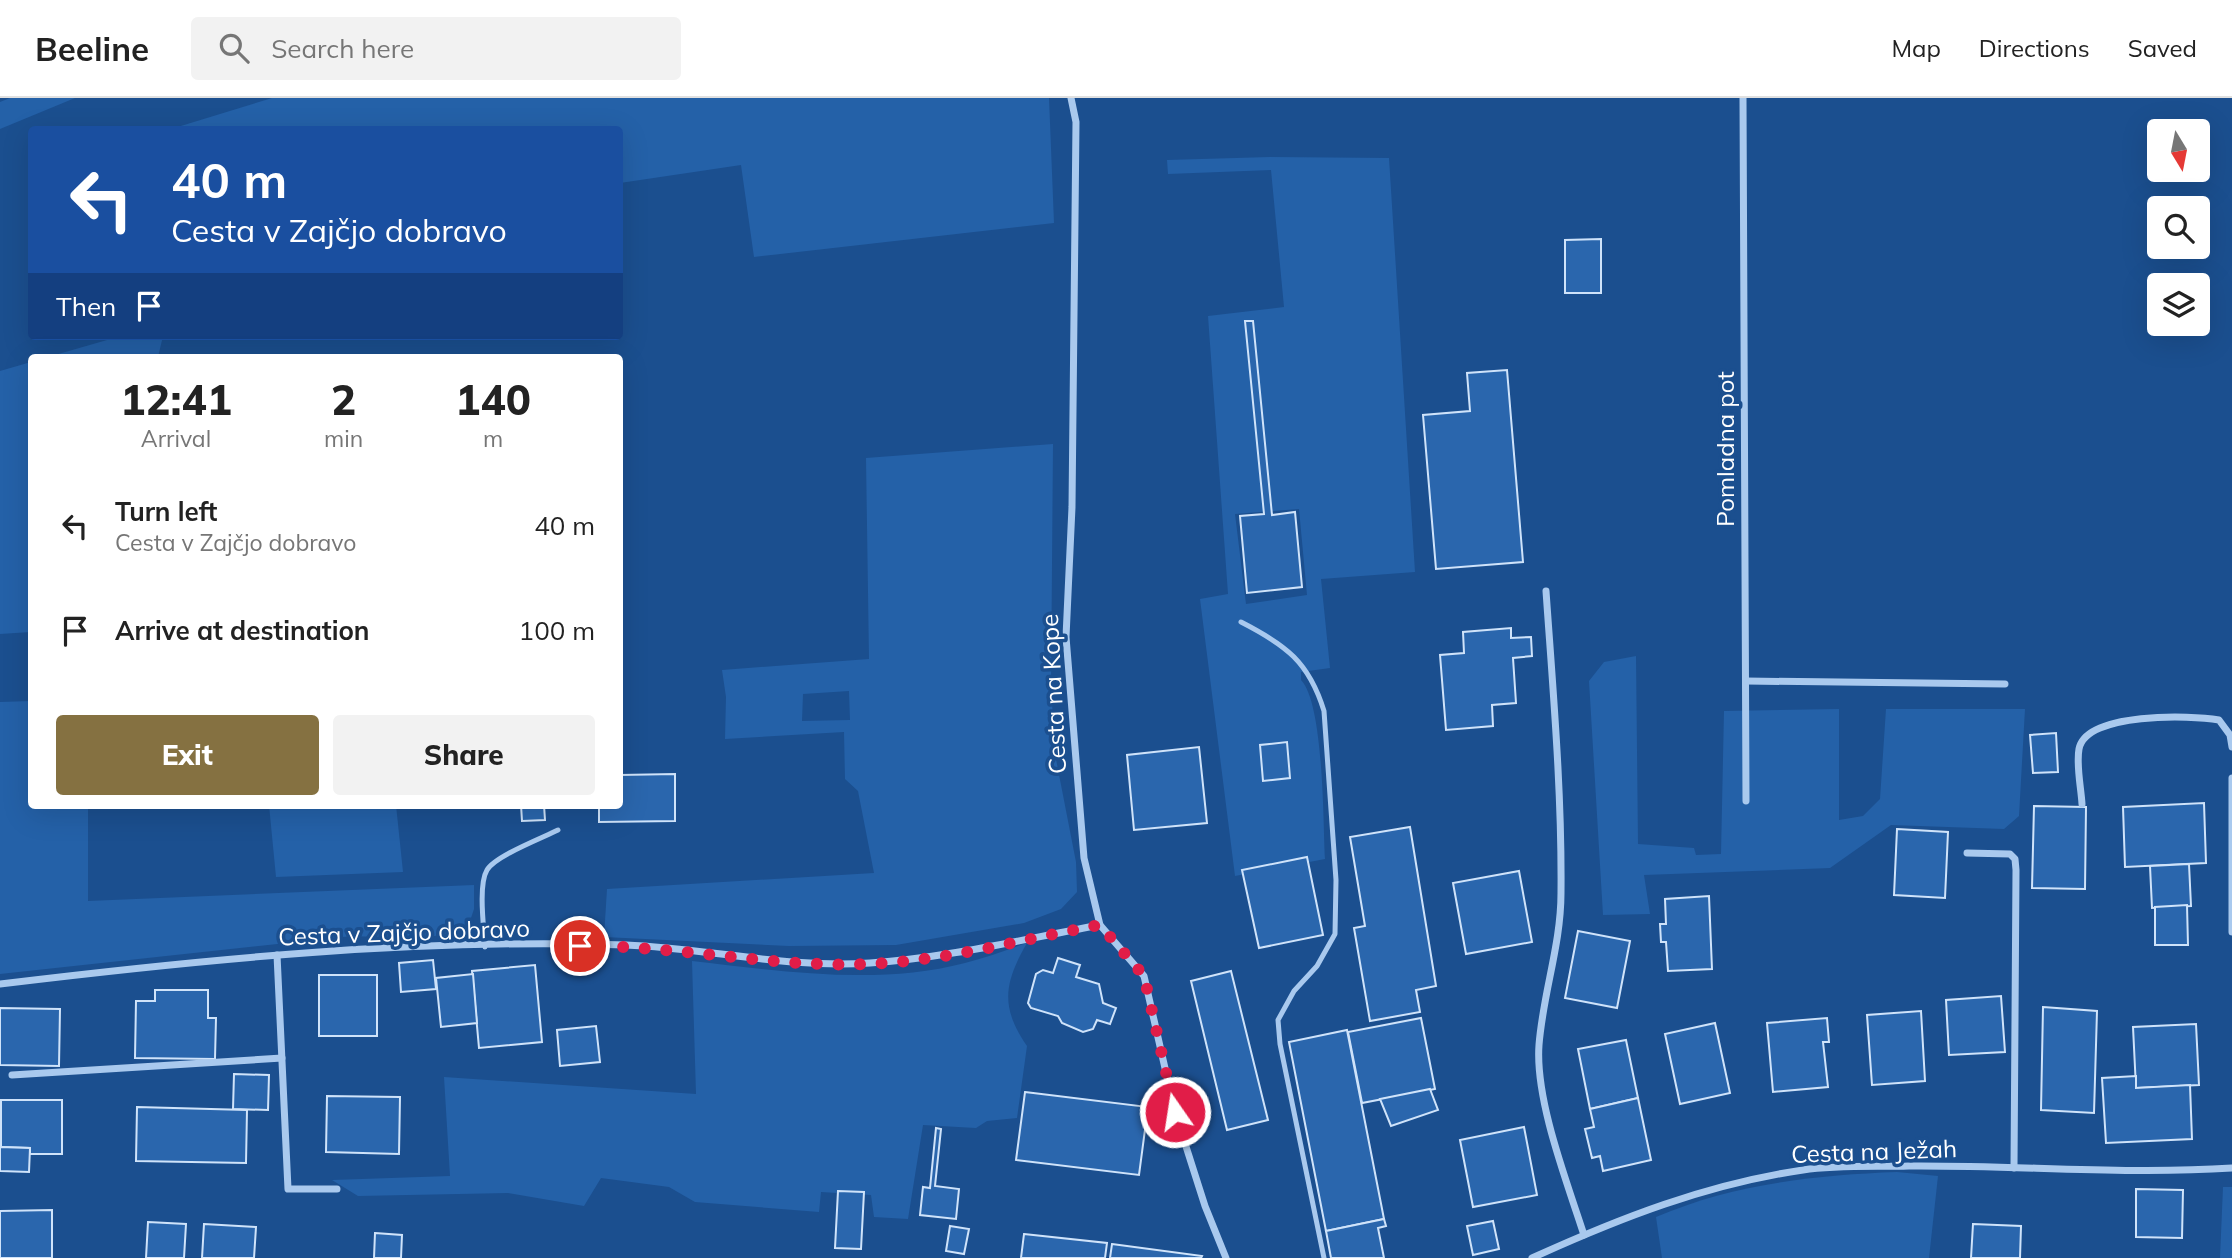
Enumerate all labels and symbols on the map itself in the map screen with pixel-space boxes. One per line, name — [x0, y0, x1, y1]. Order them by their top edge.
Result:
north arrow — [2147, 119, 2210, 182]
street label: Pomladna pot — [1710, 371, 1740, 527]
street label: Cesta na Kope — [1034, 613, 1072, 775]
street label: Cesta v Zajčjo dobravo — [278, 913, 530, 951]
pin — [550, 916, 610, 976]
position arrow — [1138, 1075, 1212, 1149]
street label: Cesta na Ježah — [1791, 1133, 1957, 1169]

